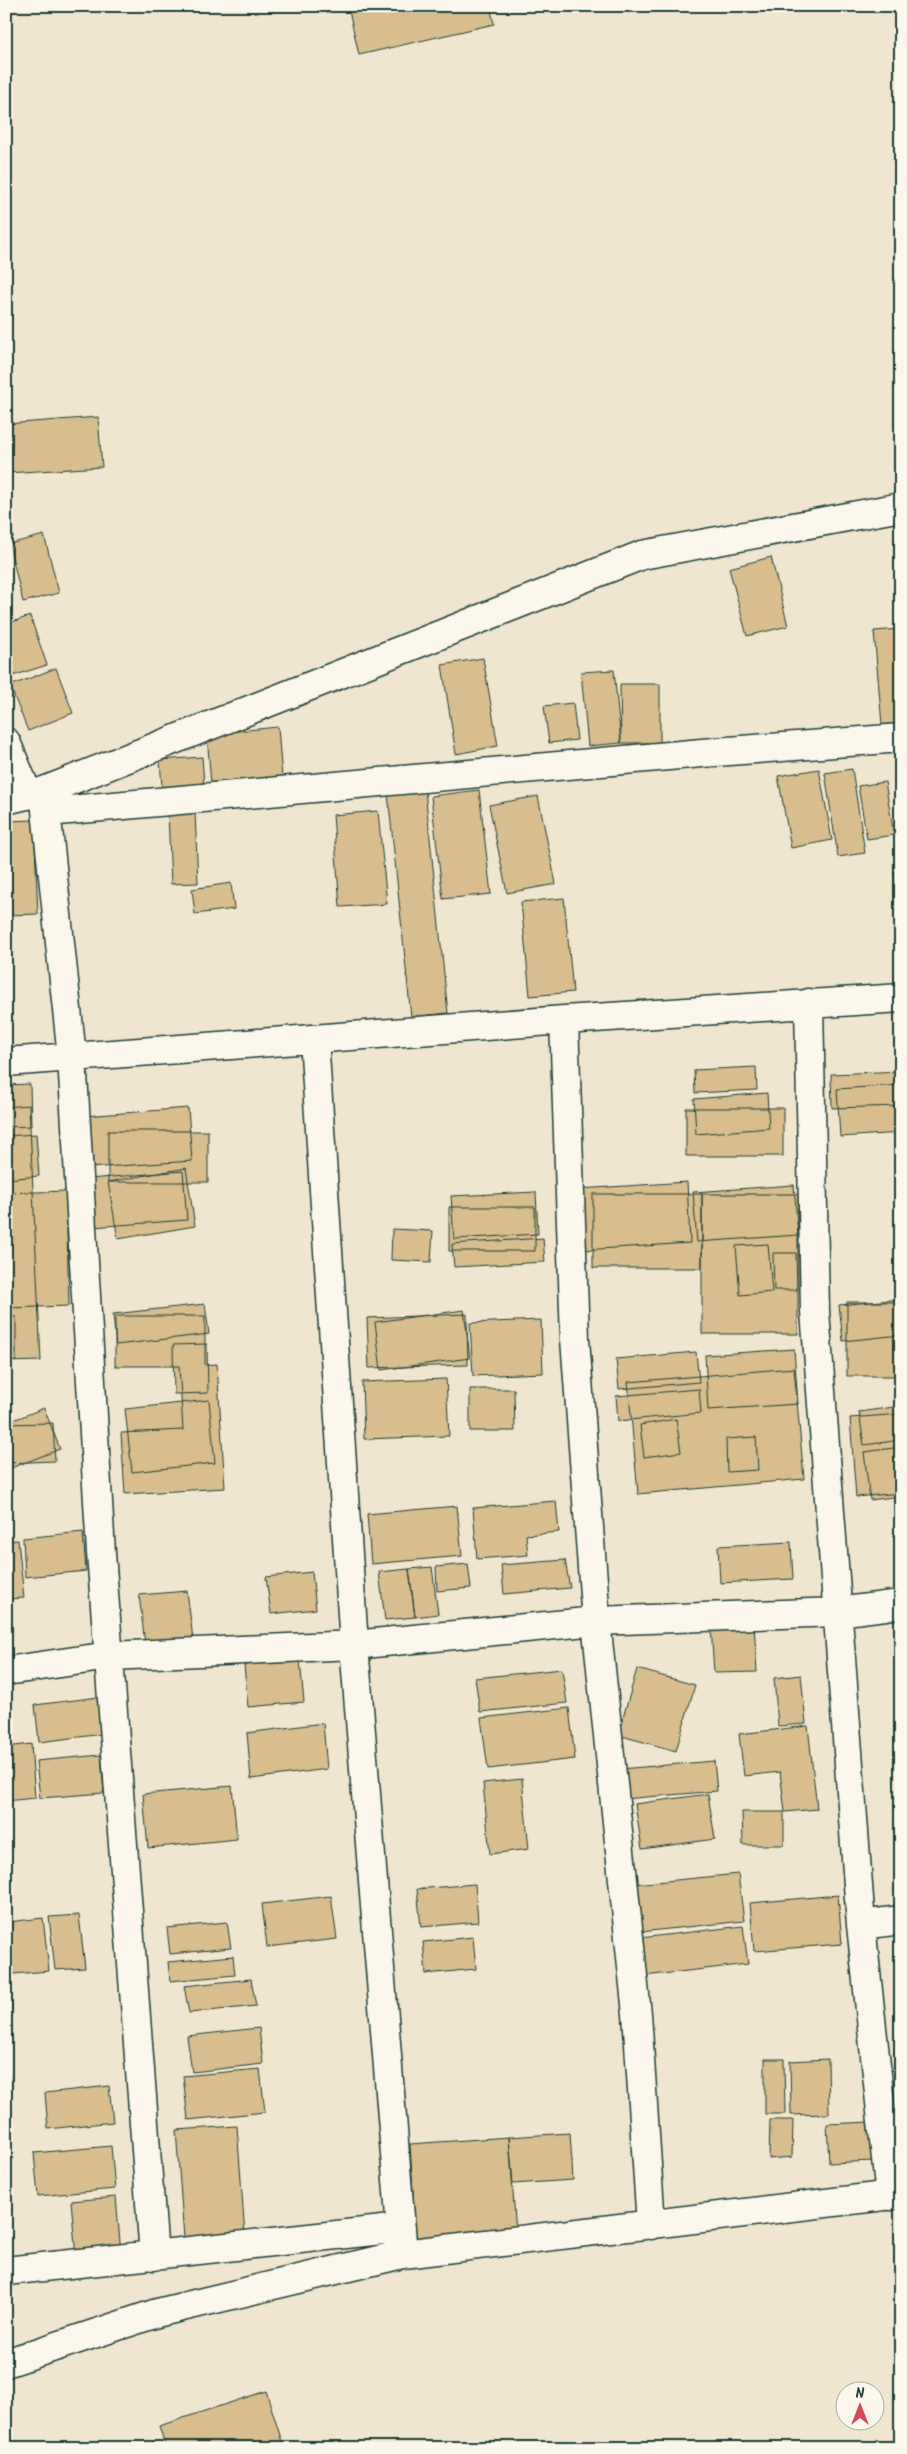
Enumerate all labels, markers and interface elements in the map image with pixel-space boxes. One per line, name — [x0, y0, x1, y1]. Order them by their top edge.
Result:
north arrow — [834, 2382, 884, 2432]
text: N — [856, 2383, 865, 2405]

